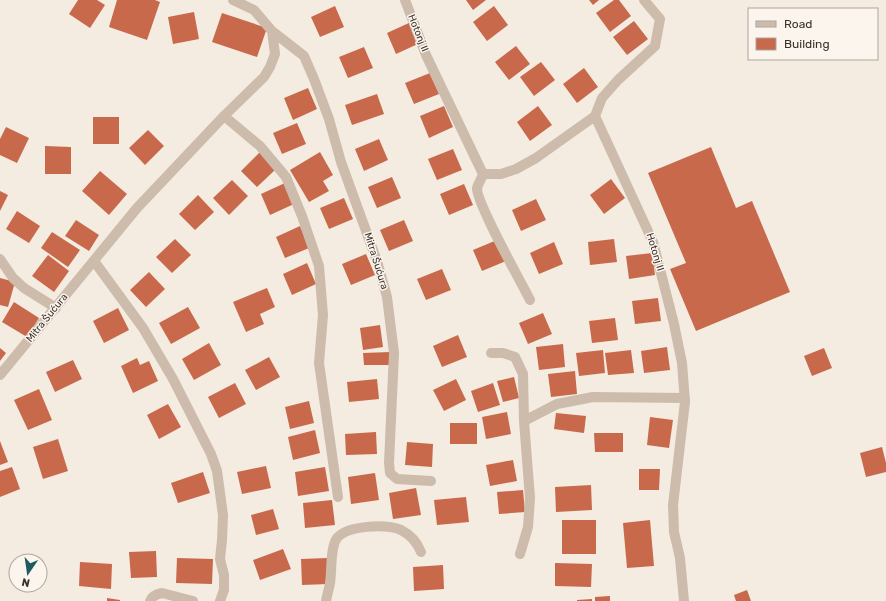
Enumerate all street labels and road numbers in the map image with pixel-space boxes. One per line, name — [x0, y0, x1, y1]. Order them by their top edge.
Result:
street label: Hotonj II — [405, 13, 431, 53]
street label: Mitra Šućura — [362, 231, 390, 291]
street label: Hotonj II — [644, 232, 666, 272]
street label: Mitra Šućura — [24, 291, 70, 345]

